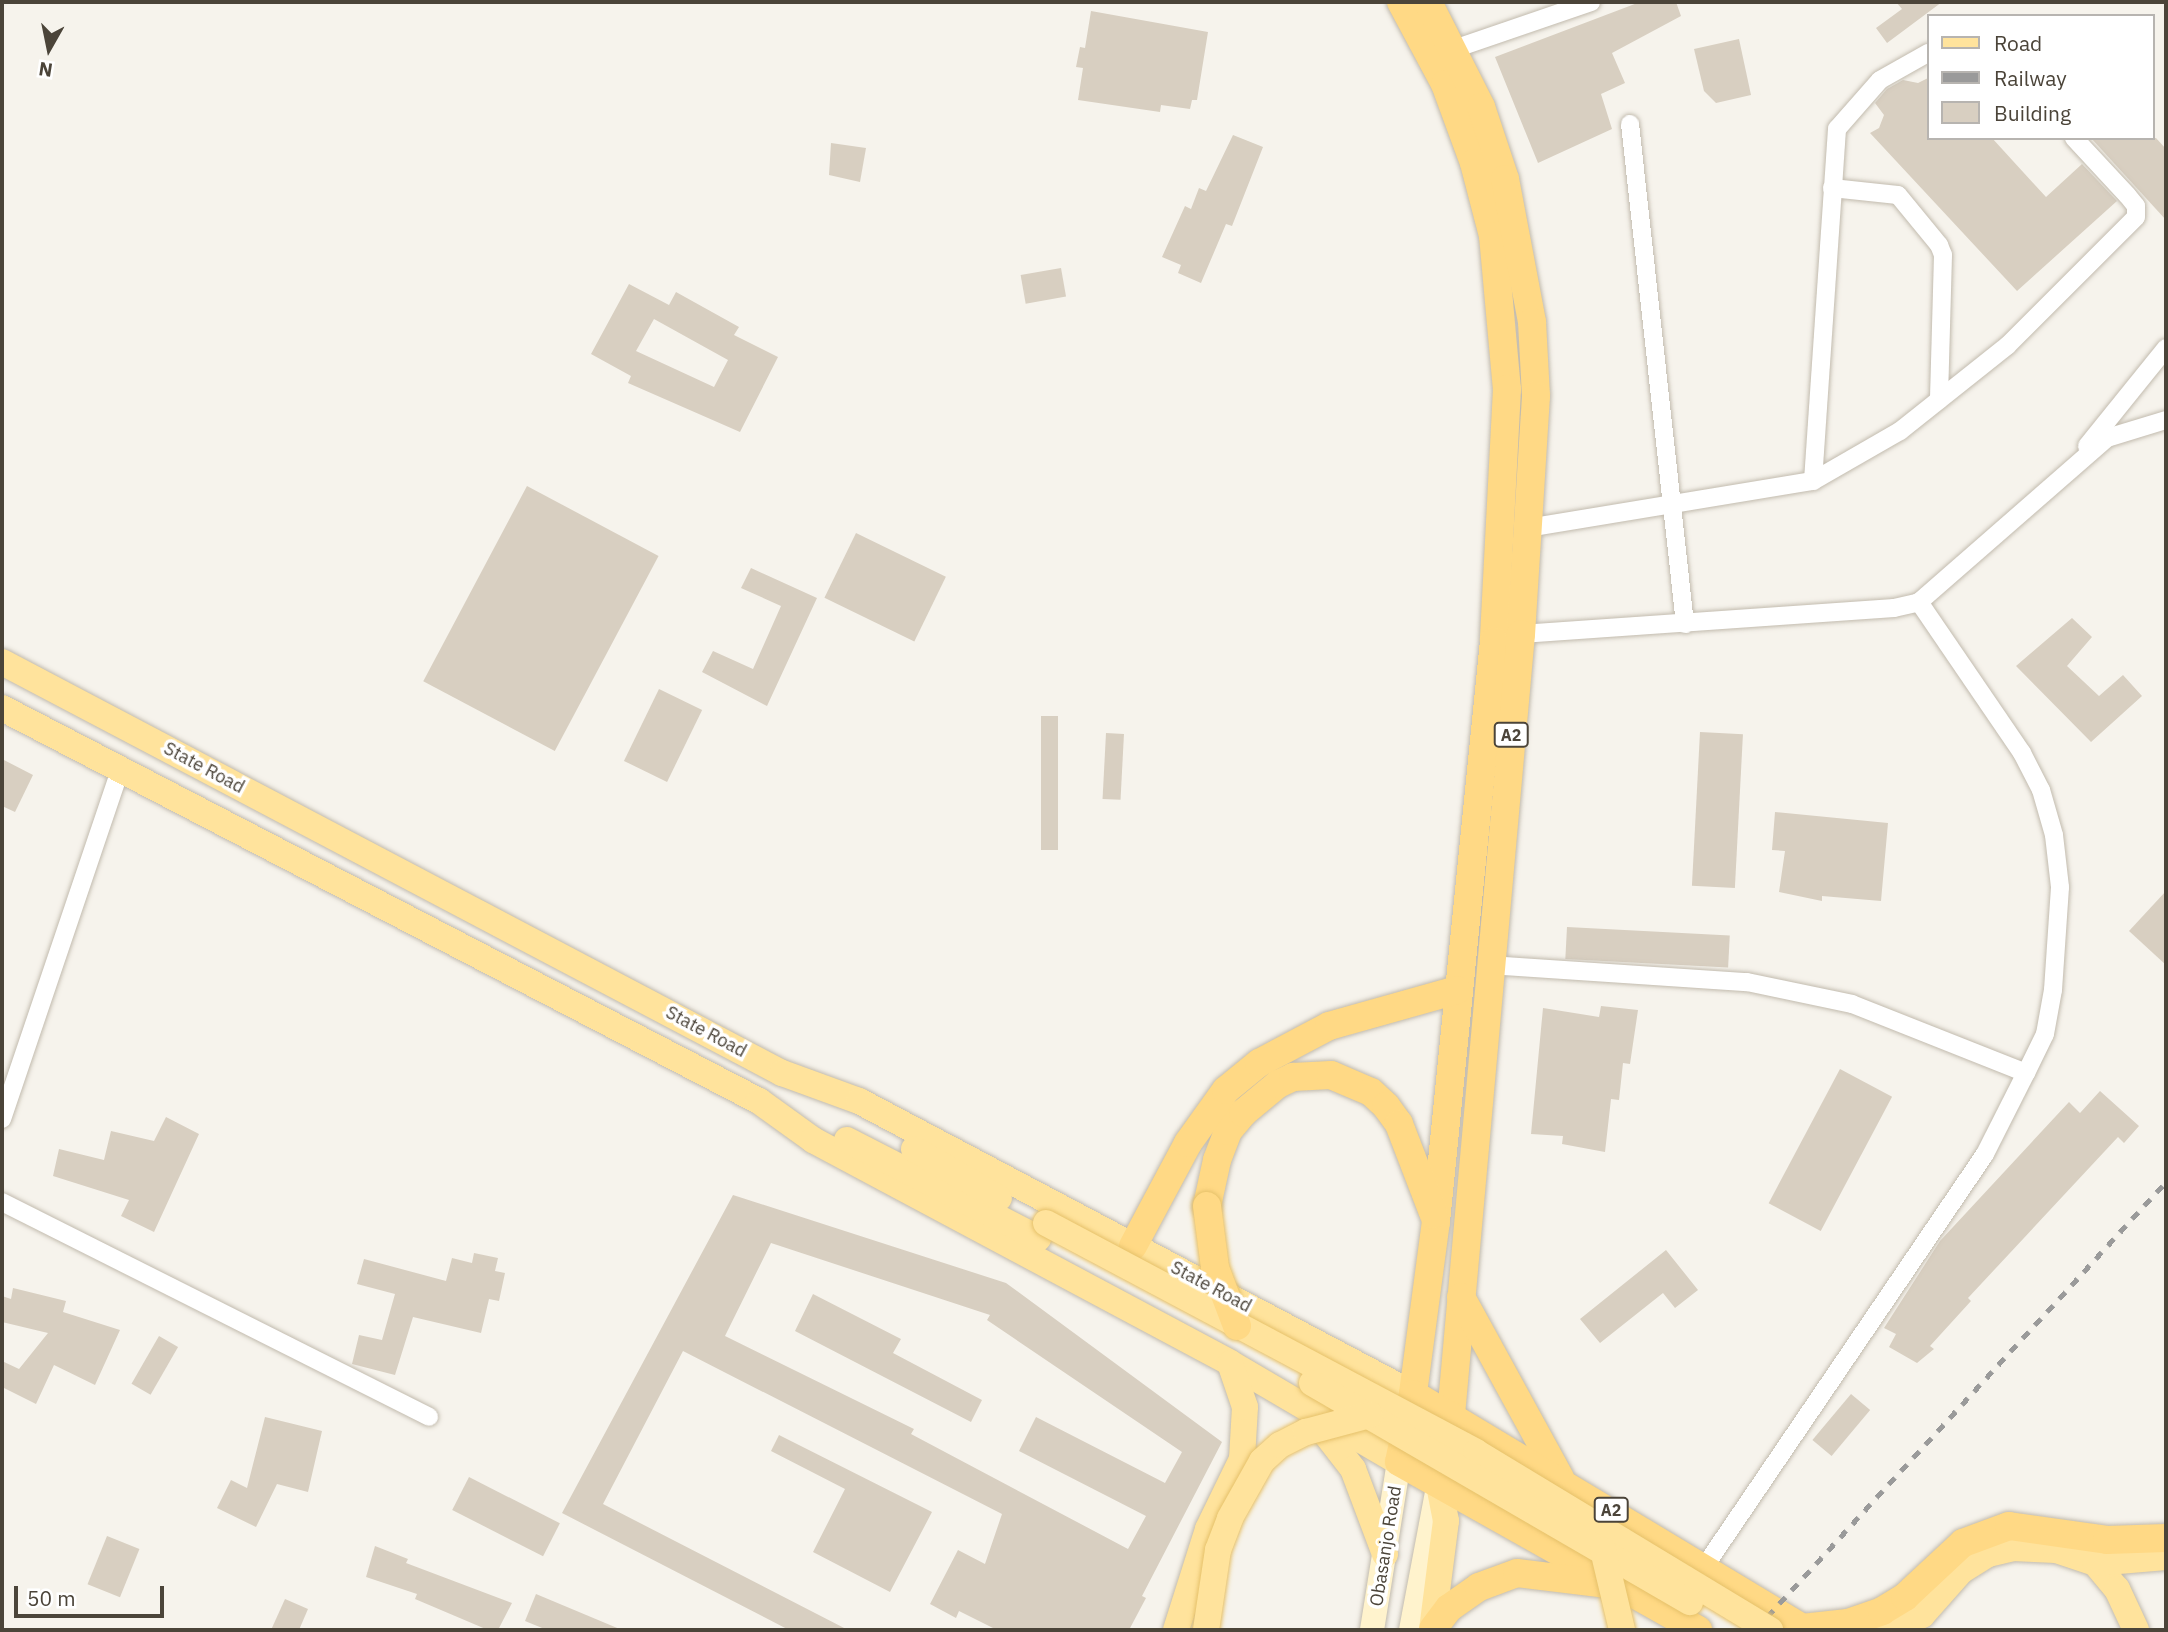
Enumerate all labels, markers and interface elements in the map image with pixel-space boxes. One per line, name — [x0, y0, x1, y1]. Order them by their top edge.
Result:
north arrow — [14, 14, 84, 84]
legend — [1926, 14, 2154, 140]
text: Road — [1994, 29, 2042, 57]
text: N — [37, 57, 54, 83]
text: Railway — [1994, 64, 2067, 92]
text: Building — [1994, 99, 2071, 127]
road number: A2 — [1494, 722, 1528, 748]
street label: State Road — [160, 738, 248, 798]
street label: State Road — [662, 1002, 750, 1062]
street label: State Road — [1167, 1257, 1255, 1317]
street label: Obasanjo Road — [1366, 1484, 1406, 1608]
road number: A2 — [1594, 1498, 1628, 1522]
scale bar — [18, 1572, 168, 1616]
text: 50 m — [27, 1584, 76, 1612]

